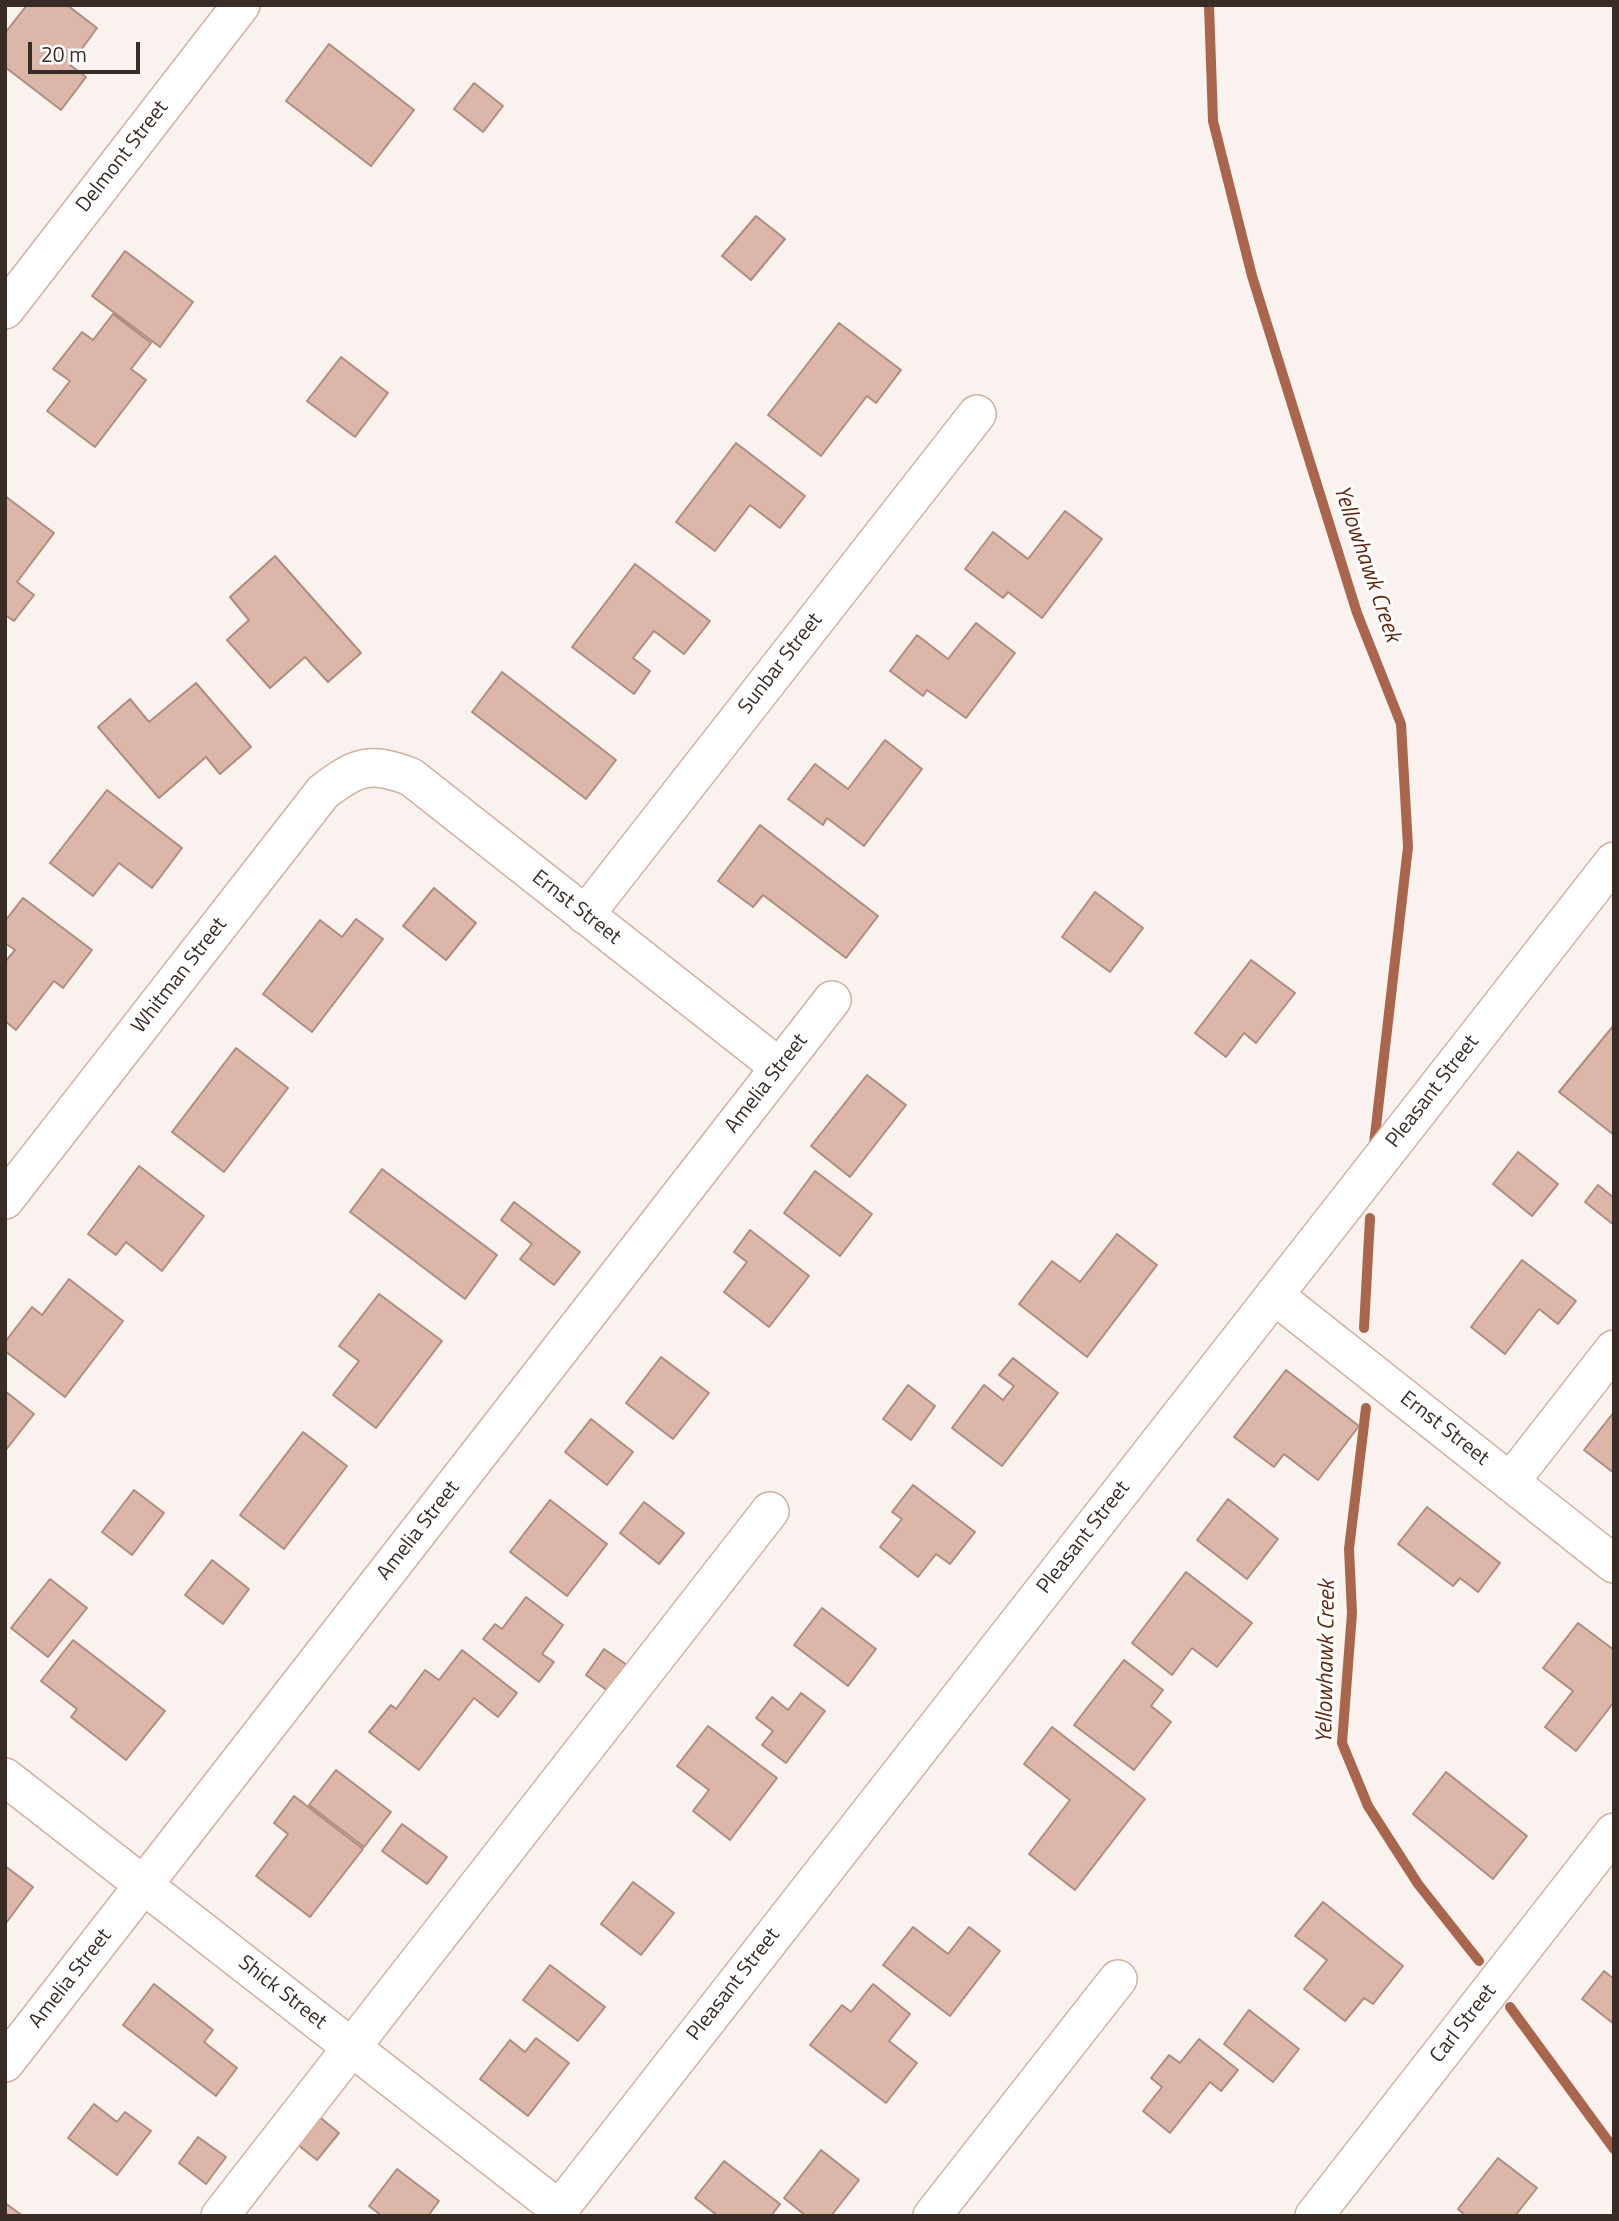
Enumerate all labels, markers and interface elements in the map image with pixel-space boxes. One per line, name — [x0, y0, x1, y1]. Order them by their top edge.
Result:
scale bar — [32, 28, 144, 72]
text: 20 m — [41, 38, 87, 70]
street label: Delmont Street — [72, 96, 174, 218]
water label: Yellowhawk Creek — [1326, 482, 1406, 646]
street label: Sunbar Street — [734, 608, 828, 720]
street label: Ernst Street — [526, 865, 626, 951]
street label: Whitman Street — [127, 913, 233, 1039]
street label: Amelia Street — [720, 1029, 814, 1139]
street label: Pleasant Street — [1381, 1031, 1485, 1153]
street label: Ernst Street — [1394, 1386, 1494, 1472]
street label: Amelia Street — [372, 1476, 466, 1586]
street label: Pleasant Street — [1032, 1477, 1136, 1599]
water label: Yellowhawk Creek — [1312, 1580, 1342, 1744]
street label: Amelia Street — [24, 1924, 118, 2034]
street label: Pleasant Street — [682, 1924, 786, 2046]
street label: Shick Street — [233, 1951, 331, 2035]
street label: Carl Street — [1425, 1980, 1503, 2068]

